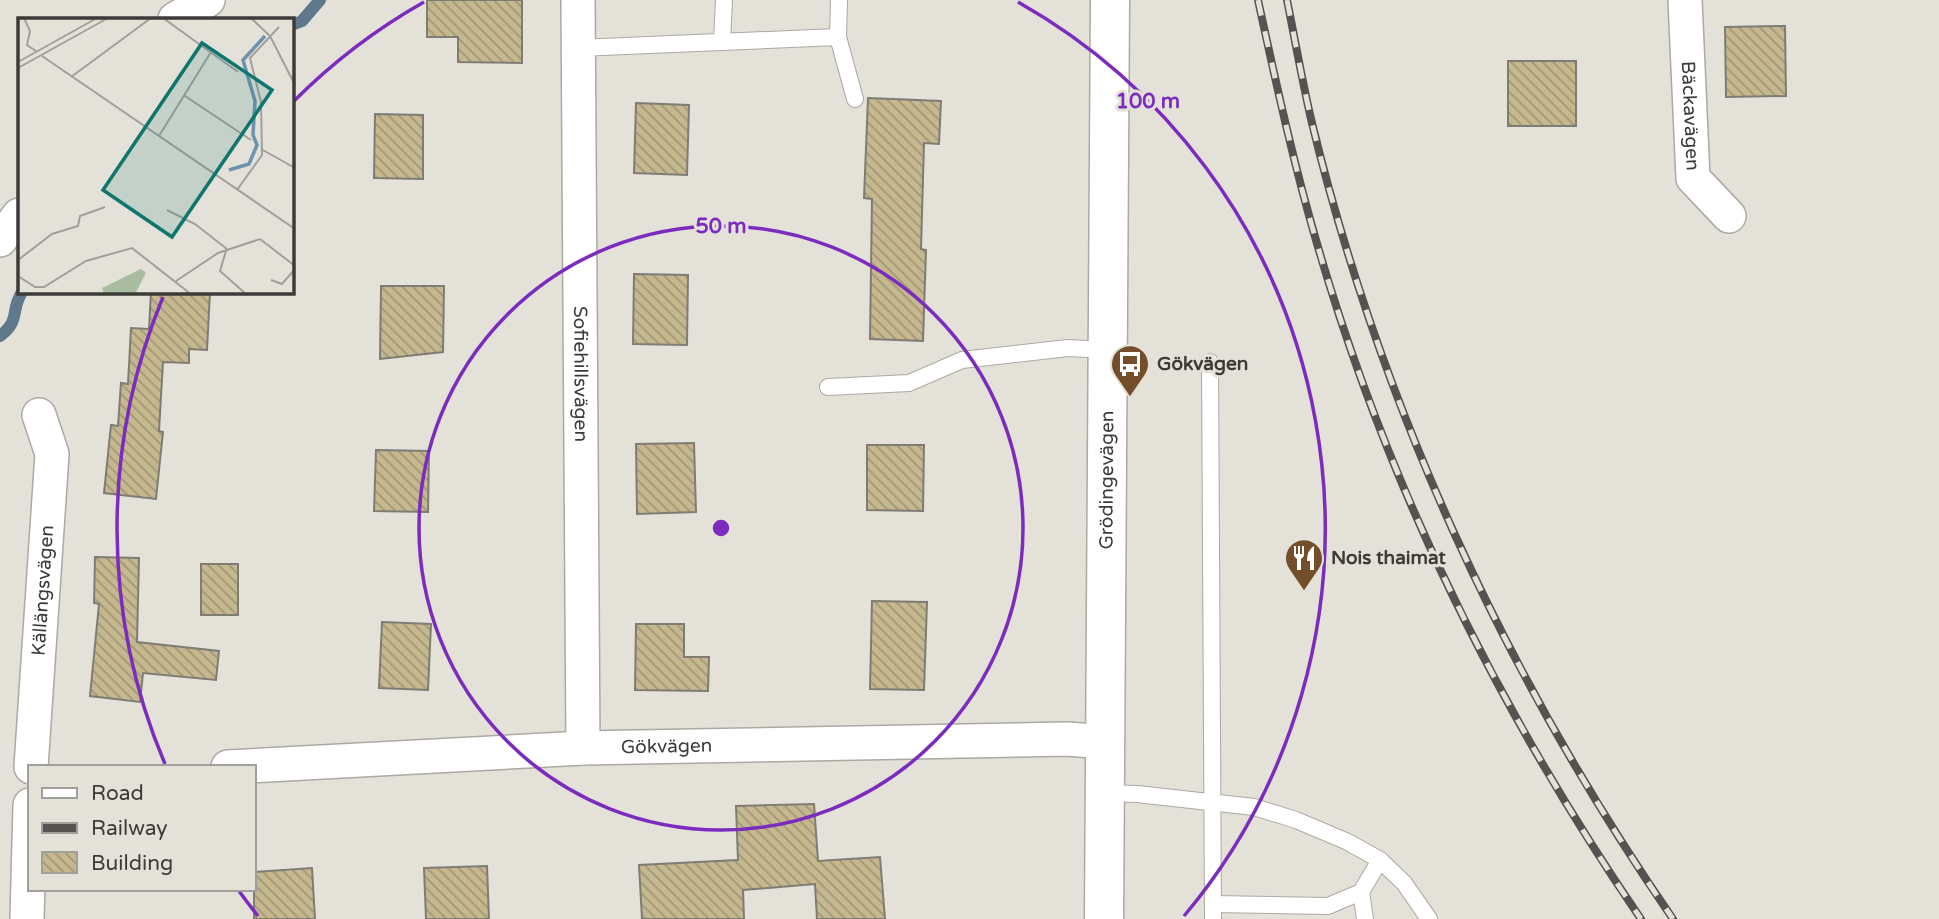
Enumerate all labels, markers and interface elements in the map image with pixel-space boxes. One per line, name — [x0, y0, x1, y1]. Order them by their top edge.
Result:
inset map — [18, 18, 294, 294]
street label: Bäckavägen — [1677, 61, 1704, 171]
text: 100 m — [1116, 89, 1180, 114]
text: 50 m — [695, 214, 747, 239]
street label: Sofiehillsvägen — [569, 306, 592, 442]
bus stop icon: Gökvägen — [1109, 343, 1151, 398]
place label: Gökvägen — [1157, 353, 1248, 376]
street label: Grödingevägen — [1095, 410, 1118, 550]
centre of rings — [709, 516, 733, 540]
street label: Källängsvägen — [27, 524, 58, 657]
restaurant icon: Nois thaimat — [1283, 537, 1325, 592]
place label: Nois thaimat — [1331, 547, 1446, 569]
street label: Gökvägen — [621, 735, 712, 758]
legend — [28, 765, 256, 891]
text: Road — [91, 781, 144, 806]
text: Railway — [91, 816, 168, 841]
text: Building — [91, 851, 173, 876]

